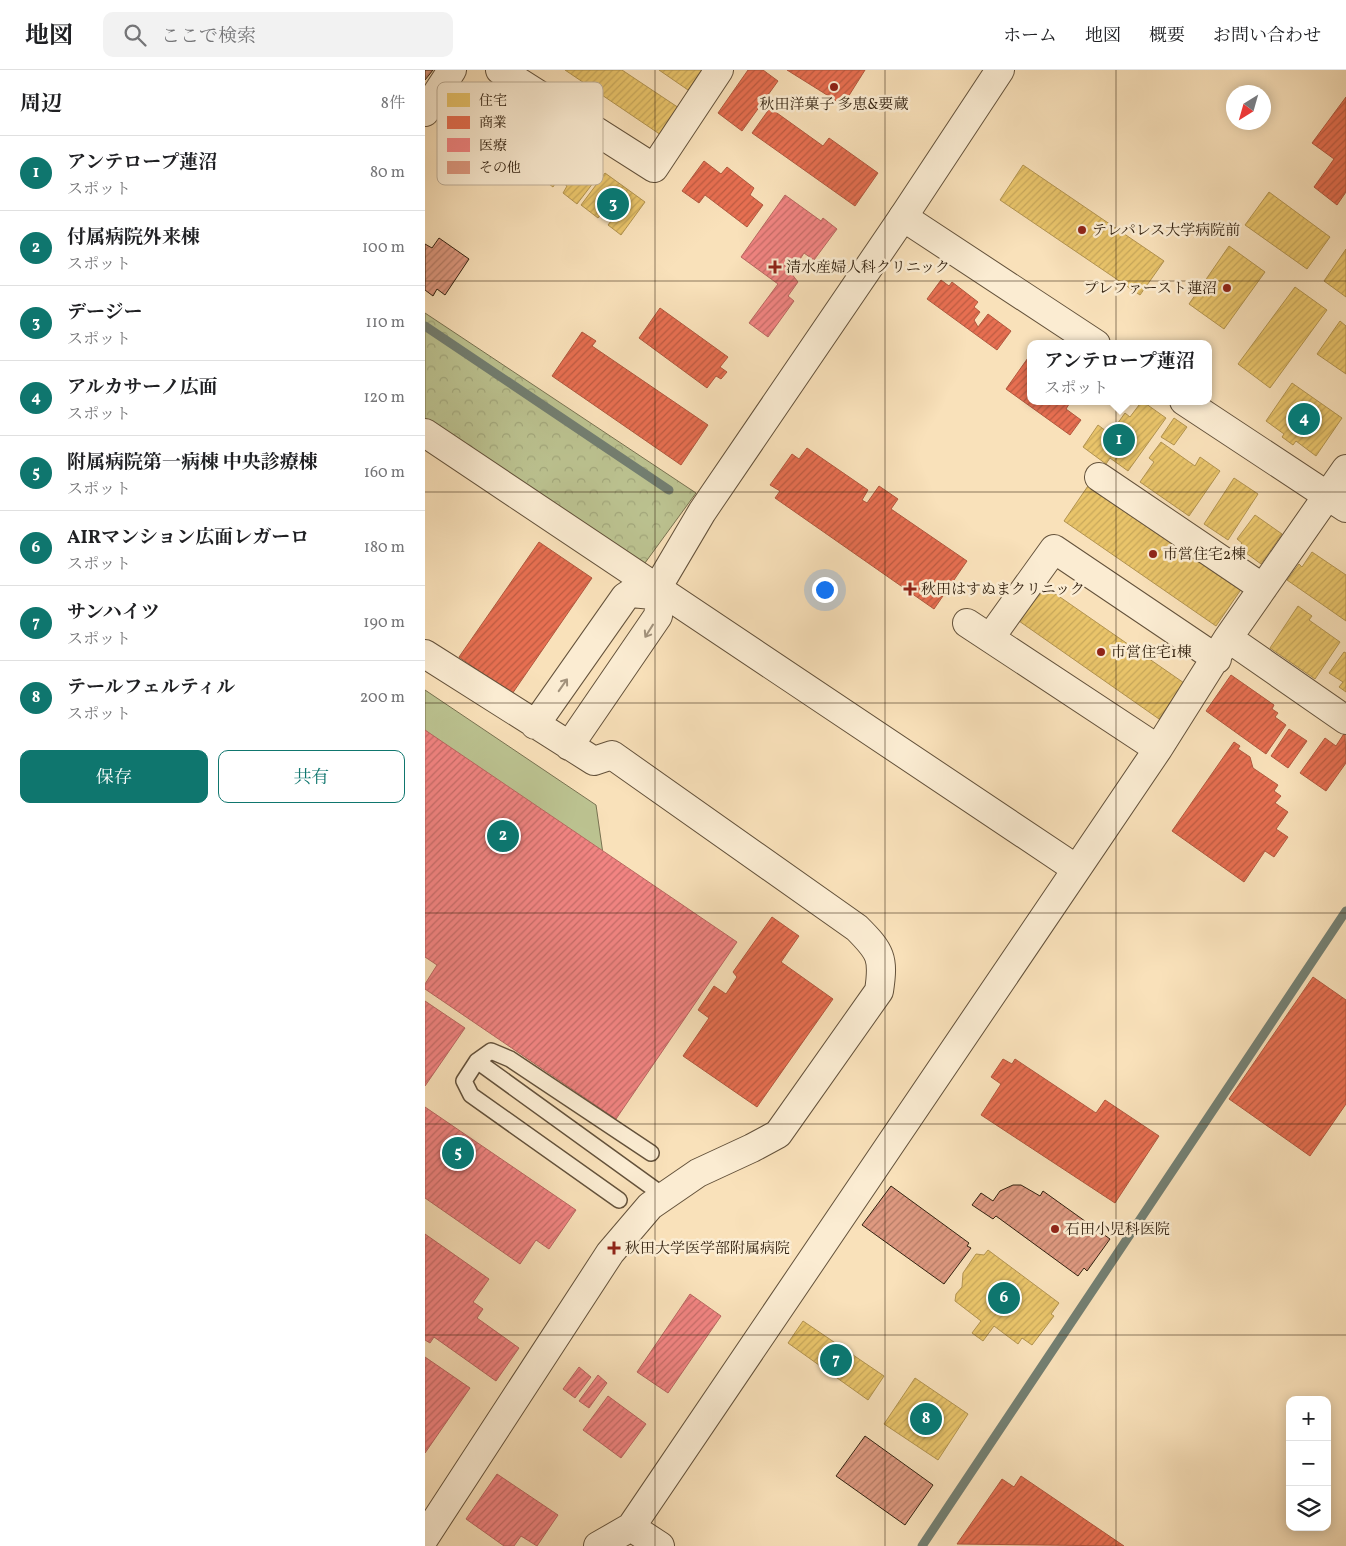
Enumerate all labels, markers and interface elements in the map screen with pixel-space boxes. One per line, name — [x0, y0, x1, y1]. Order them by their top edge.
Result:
search box — [103, 12, 453, 57]
text: 地図 — [25, 20, 73, 54]
icon: search — [121, 21, 149, 49]
text: ここで検索 — [161, 24, 256, 50]
text: ホーム — [1003, 24, 1057, 49]
text: 地図 — [1085, 24, 1121, 49]
text: 概要 — [1149, 24, 1185, 49]
text: お問い合わせ — [1213, 24, 1321, 49]
marker: 秋田洋菓子 多恵&要蔵 — [828, 81, 840, 93]
legend — [437, 82, 603, 185]
north arrow — [1226, 85, 1271, 130]
text: 周辺 — [20, 90, 62, 119]
text: 住宅 — [479, 92, 507, 111]
text: 8件 — [381, 93, 405, 115]
place label: 秋田洋菓子 多恵&要蔵 — [759, 95, 909, 116]
text: 商業 — [479, 114, 507, 133]
text: 医療 — [479, 137, 507, 156]
text: アンテロープ蓮沼 — [67, 150, 217, 176]
text: その他 — [479, 159, 521, 178]
text: 1 — [33, 162, 39, 184]
text: 80 m — [370, 162, 405, 184]
text: スポット — [67, 179, 131, 201]
pin: 3 — [597, 185, 629, 223]
place label: テレパレス大学病院前 — [1092, 221, 1240, 242]
marker: テレパレス大学病院前 — [1076, 224, 1088, 236]
text: 付属病院外来棟 — [67, 225, 200, 251]
text: 2 — [32, 237, 40, 259]
text: 100 m — [362, 237, 405, 259]
text: スポット — [67, 254, 131, 276]
place label: 清水産婦人科クリニック — [786, 258, 950, 279]
marker: 清水産婦人科クリニック — [768, 260, 782, 274]
place label: プレファースト蓮沼 — [1084, 279, 1217, 300]
marker: プレファースト蓮沼 — [1221, 282, 1233, 294]
text: デージー — [67, 300, 143, 326]
text: 3 — [32, 312, 40, 334]
text: 110 m — [366, 312, 405, 334]
text: スポット — [67, 329, 131, 351]
popup — [1027, 340, 1212, 405]
text: アンテロープ蓮沼 — [1044, 349, 1195, 375]
text: アルカサーノ広面 — [67, 375, 218, 401]
text: スポット — [1044, 378, 1108, 400]
text: 4 — [31, 387, 41, 409]
text: 120 m — [363, 387, 405, 409]
pin: 4 — [1288, 400, 1320, 438]
text: スポット — [67, 404, 131, 426]
pin: 1 — [1103, 421, 1135, 459]
text: 附属病院第一病棟 中央診療棟 — [67, 450, 318, 476]
text: 5 — [32, 462, 40, 484]
text: 160 m — [364, 462, 405, 484]
text: スポット — [67, 479, 131, 501]
text: AIRマンション広面レガーロ — [67, 525, 309, 551]
text: 6 — [32, 537, 40, 559]
text: 180 m — [364, 537, 405, 559]
place label: 市営住宅2棟 — [1163, 545, 1246, 566]
marker: 市営住宅2棟 — [1147, 548, 1159, 560]
text: スポット — [67, 554, 131, 576]
your location — [812, 577, 838, 603]
place label: 秋田はすぬまクリニック — [921, 580, 1085, 601]
marker: 秋田はすぬまクリニック — [903, 582, 917, 596]
text: サンハイツ — [67, 600, 160, 626]
text: 7 — [32, 612, 40, 634]
text: 190 m — [363, 612, 405, 634]
one-way arrow — [643, 623, 653, 637]
text: スポット — [67, 629, 131, 651]
place label: 市営住宅1棟 — [1111, 643, 1192, 664]
marker: 市営住宅1棟 — [1095, 646, 1107, 658]
text: テールフェルティル — [67, 675, 235, 701]
one-way arrow — [558, 679, 568, 693]
text: 8 — [32, 687, 40, 709]
text: 200 m — [360, 687, 405, 709]
text: スポット — [67, 704, 131, 726]
button: 保存 — [20, 750, 208, 803]
button: 共有 — [218, 750, 405, 803]
pin: 2 — [487, 817, 519, 855]
pin: 5 — [442, 1134, 474, 1172]
place label: 石田小児科医院 — [1065, 1220, 1170, 1241]
marker: 石田小児科医院 — [1049, 1223, 1061, 1235]
place label: 秋田大学医学部附属病院 — [625, 1239, 790, 1260]
marker: 秋田大学医学部附属病院 — [607, 1241, 621, 1255]
pin: 6 — [988, 1279, 1020, 1317]
pin: 7 — [820, 1341, 852, 1379]
map controls — [1286, 1396, 1331, 1531]
button: + — [1286, 1396, 1331, 1441]
pin: 8 — [910, 1400, 942, 1438]
button: − — [1286, 1441, 1331, 1486]
button: layers — [1286, 1486, 1331, 1531]

